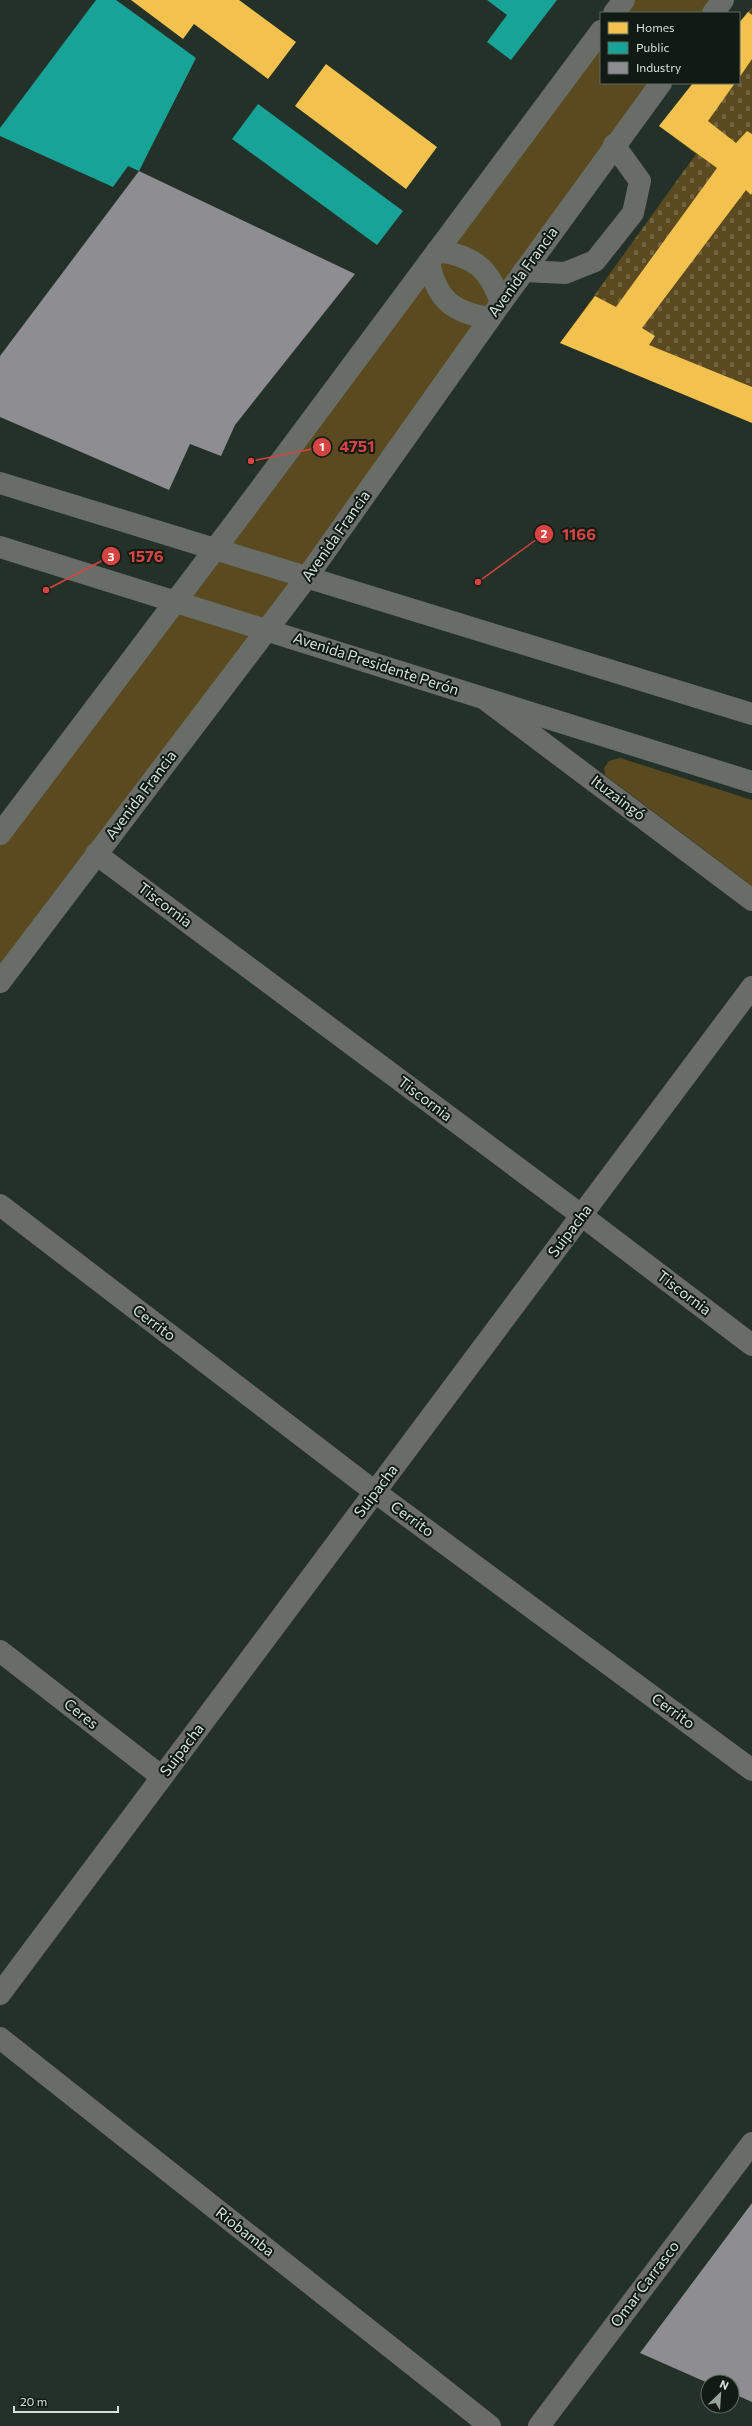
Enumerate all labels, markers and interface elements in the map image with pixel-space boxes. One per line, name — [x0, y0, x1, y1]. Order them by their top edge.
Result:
legend — [600, 12, 740, 84]
text: Homes — [636, 20, 674, 34]
text: Public — [636, 40, 669, 54]
text: Industry — [636, 60, 681, 74]
street label: Avenida Francia — [484, 223, 561, 320]
callout: 4751 — [312, 433, 383, 461]
text: 4751 — [340, 436, 374, 455]
text: 1 — [319, 439, 325, 453]
street label: Avenida Francia — [297, 487, 373, 584]
callout: 1166 — [534, 520, 604, 548]
text: 1166 — [562, 524, 596, 543]
text: 2 — [541, 526, 548, 540]
callout: 1576 — [101, 542, 172, 570]
text: 1576 — [128, 546, 164, 565]
text: 3 — [108, 549, 115, 563]
street label: Avenida Presidente Perón — [291, 628, 461, 698]
street label: Avenida Francia — [101, 746, 180, 842]
street label: Ituzaingó — [588, 771, 649, 823]
street label: Tiscornia — [135, 878, 196, 930]
street label: Tiscornia — [395, 1072, 456, 1124]
street label: Suipacha — [543, 1200, 595, 1260]
street label: Tiscornia — [654, 1266, 715, 1318]
street label: Cerrito — [130, 1300, 180, 1344]
street label: Suipacha — [349, 1460, 401, 1520]
street label: Cerrito — [387, 1496, 438, 1540]
street label: Cerrito — [648, 1688, 699, 1732]
street label: Ceres — [61, 1694, 103, 1732]
street label: Suipacha — [155, 1719, 207, 1779]
street label: Riobamba — [213, 2203, 278, 2260]
street label: Omar Carrasco — [606, 2237, 682, 2330]
north arrow — [700, 2374, 740, 2414]
text: N — [718, 2377, 731, 2392]
scale bar — [14, 2388, 118, 2414]
text: 20 m — [20, 2394, 47, 2408]

